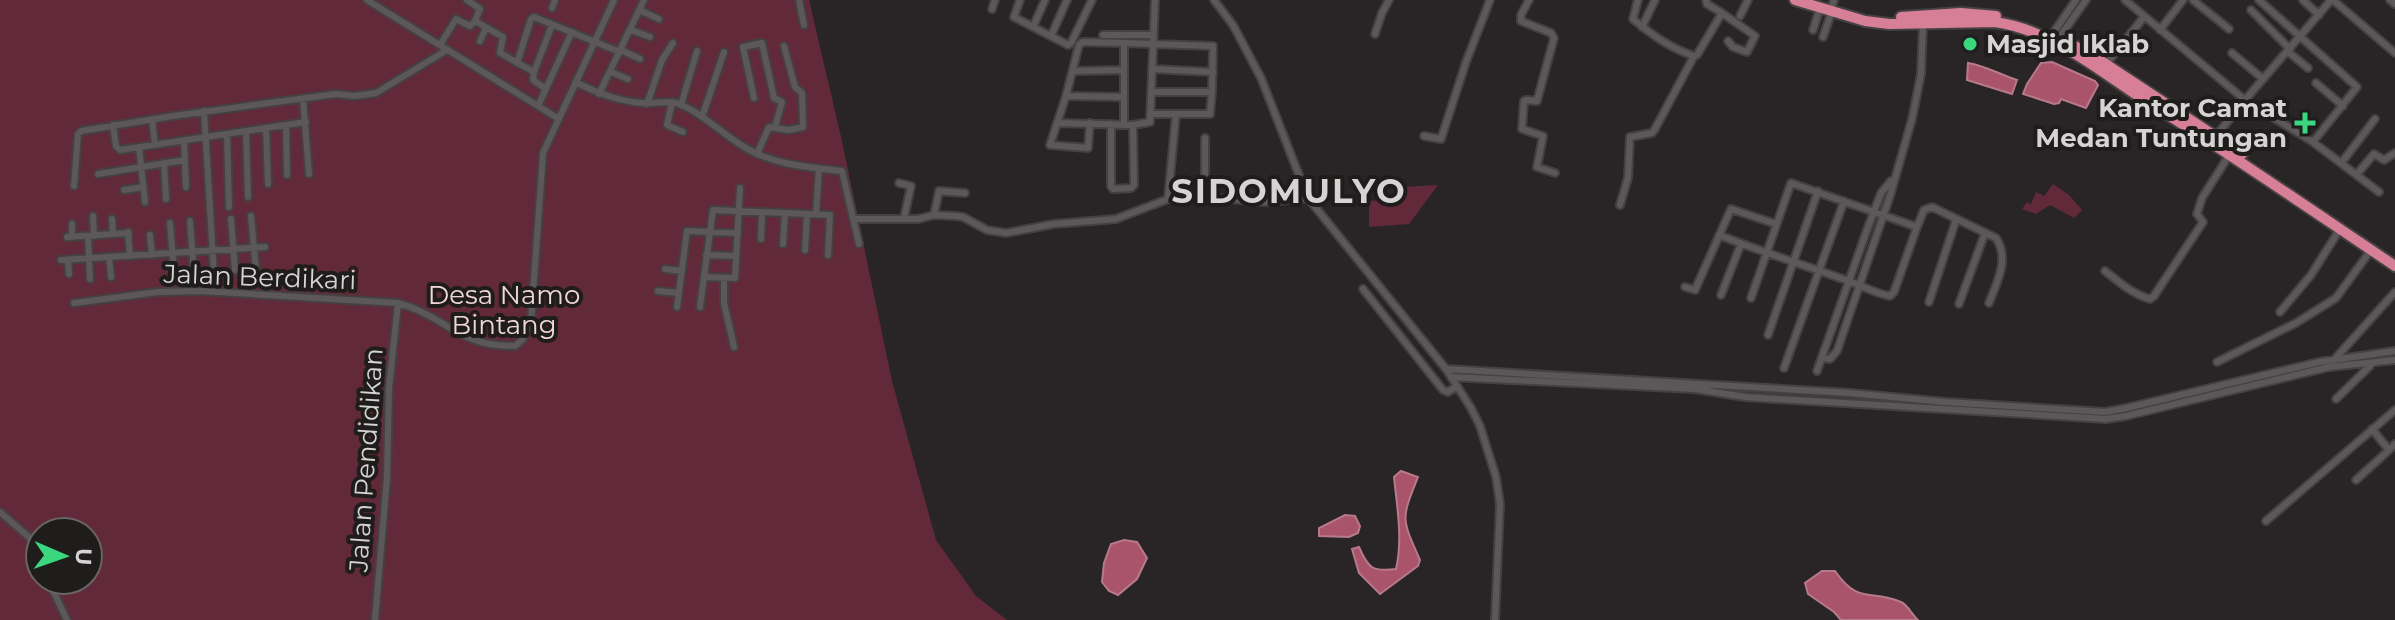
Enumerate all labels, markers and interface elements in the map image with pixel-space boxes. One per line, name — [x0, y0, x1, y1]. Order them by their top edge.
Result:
place label: Masjid Iklab — [1986, 28, 2149, 60]
marker: Masjid Iklab — [1961, 35, 1979, 53]
place label: Kantor Camat Medan Tuntungan — [2035, 92, 2287, 154]
marker: Kantor Camat Medan Tuntungan — [2294, 112, 2316, 134]
district label: SIDOMULYO — [1171, 170, 1407, 212]
street label: Jalan Berdikari — [162, 258, 357, 296]
park label: Desa Namo Bintang — [428, 279, 580, 341]
street label: Jalan Pendidikan — [342, 347, 390, 574]
north arrow — [24, 516, 104, 596]
text: U — [70, 548, 97, 566]

